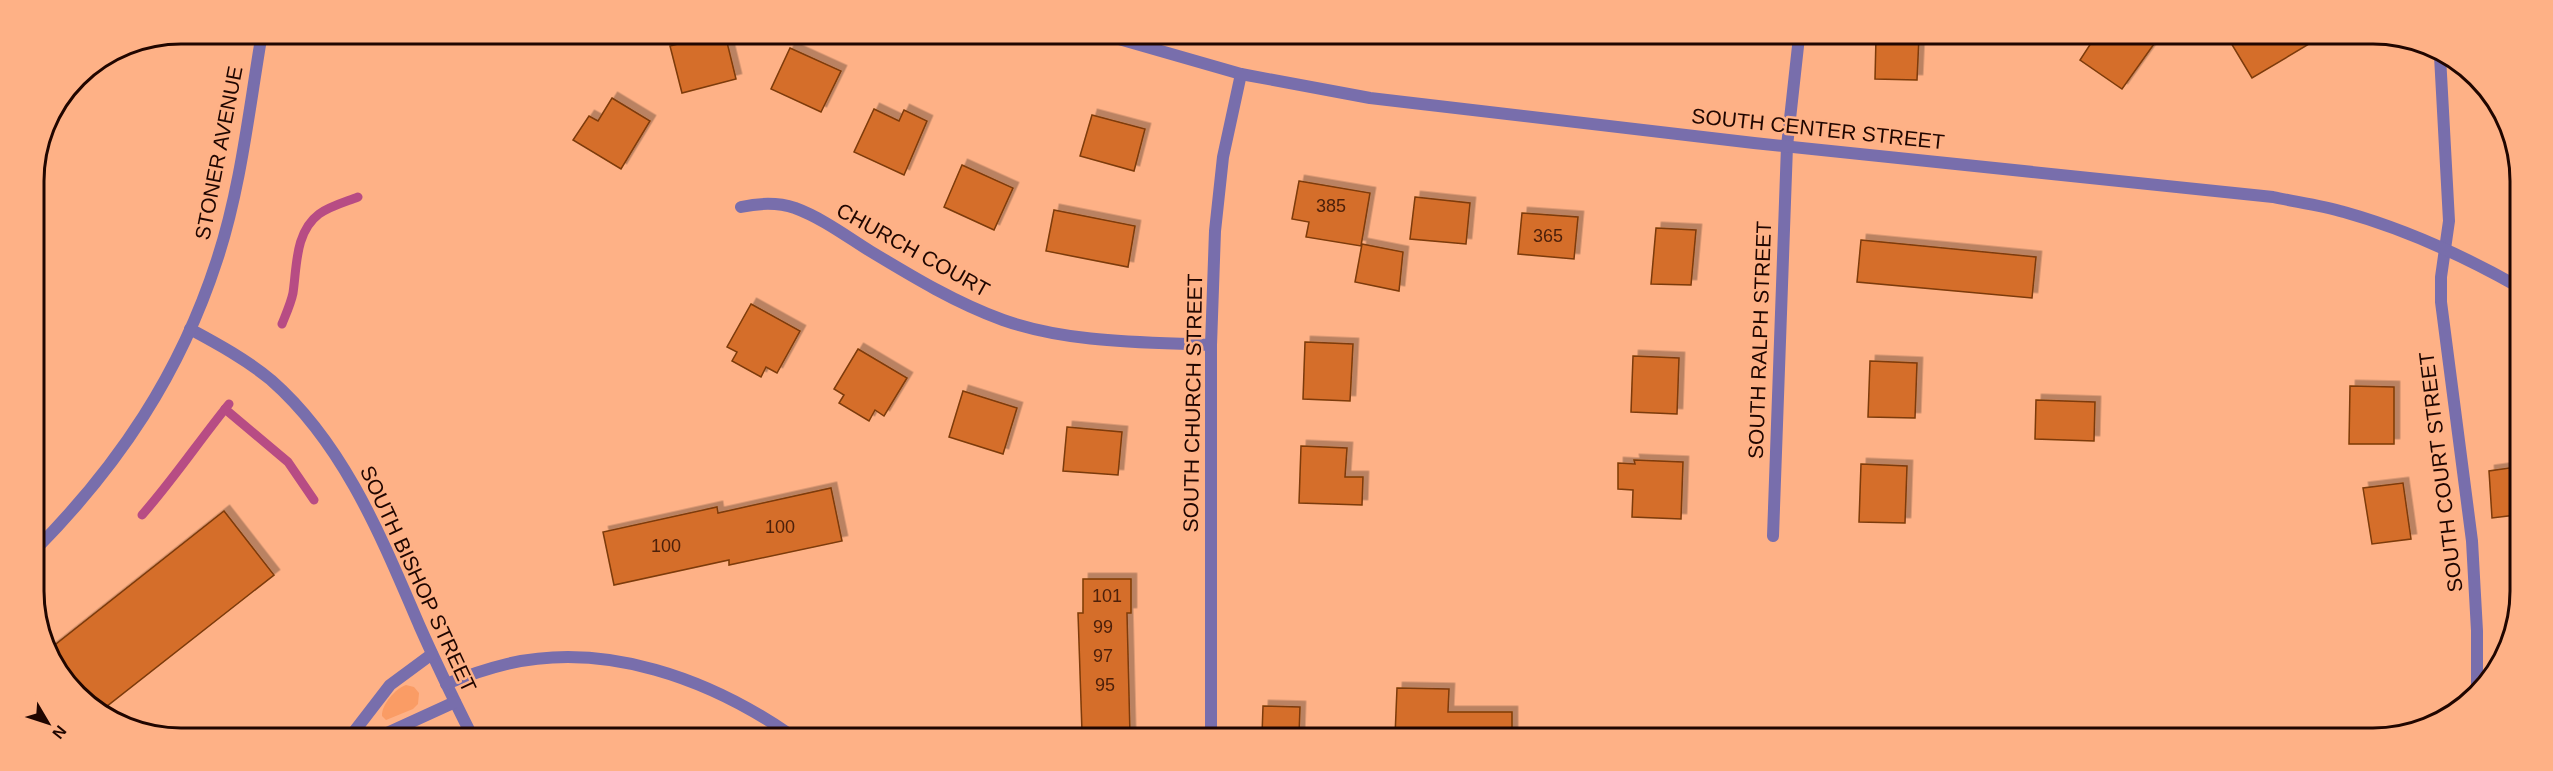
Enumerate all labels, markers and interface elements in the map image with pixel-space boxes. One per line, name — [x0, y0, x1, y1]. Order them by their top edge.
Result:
street label: STONER AVENUE — [190, 64, 247, 242]
street label: SOUTH CENTER STREET — [1690, 104, 1946, 153]
house number: 385 — [1316, 196, 1346, 216]
street label: CHURCH COURT — [833, 198, 994, 301]
street label: SOUTH RALPH STREET — [1744, 220, 1775, 459]
house number: 365 — [1533, 226, 1563, 246]
street label: SOUTH CHURCH STREET — [1179, 273, 1206, 533]
street label: SOUTH COURT STREET — [2414, 350, 2467, 594]
street label: SOUTH BISHOP STREET — [356, 462, 481, 696]
house number: 100 — [765, 517, 795, 537]
house number: 100 — [651, 536, 681, 556]
house number: 101 — [1092, 586, 1122, 606]
house number: 99 — [1093, 617, 1113, 637]
house number: 97 — [1093, 646, 1113, 666]
house number: 95 — [1095, 675, 1115, 695]
north arrow — [18, 693, 78, 753]
text: N — [49, 722, 70, 742]

